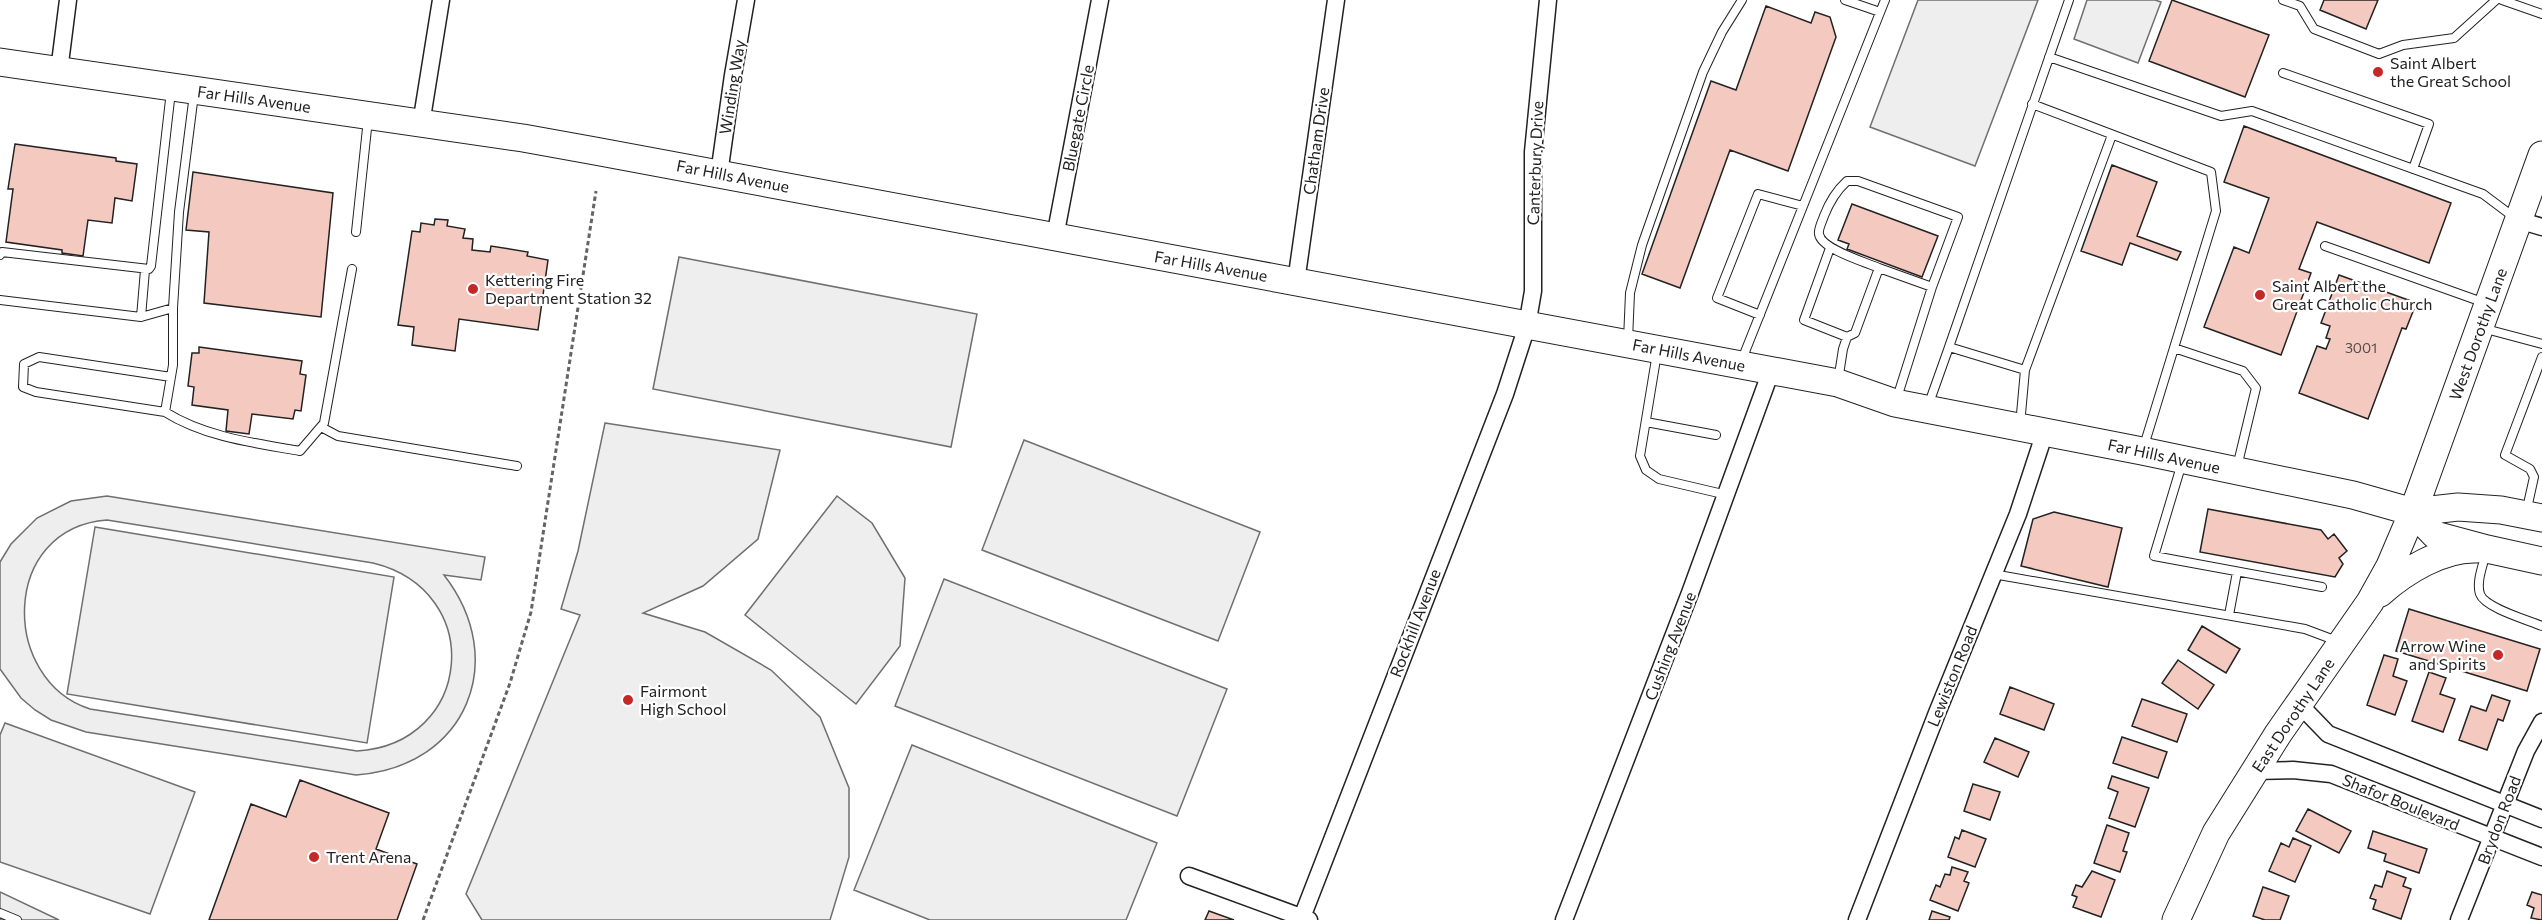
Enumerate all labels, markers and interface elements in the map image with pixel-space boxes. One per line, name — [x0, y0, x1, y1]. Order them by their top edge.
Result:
street label: Winding Way — [715, 38, 748, 136]
place label: Saint Albert the Great School — [2390, 53, 2511, 90]
street label: Bluegate Circle — [1058, 63, 1097, 173]
marker: Saint Albert the Great School — [2371, 65, 2385, 79]
street label: Far Hills Avenue — [196, 81, 312, 116]
street label: Chatham Drive — [1299, 86, 1332, 196]
street label: Canterbury Drive — [1523, 100, 1546, 226]
street label: Far Hills Avenue — [675, 155, 791, 196]
street label: Far Hills Avenue — [1153, 246, 1269, 285]
street label: West Dorothy Lane — [2445, 265, 2510, 403]
place label: Kettering Fire Department Station 32 — [485, 270, 652, 307]
place label: Saint Albert the Great Catholic Church — [2272, 276, 2432, 313]
marker: Kettering Fire Department Station 32 — [466, 282, 480, 296]
marker: Saint Albert the Great Catholic Church — [2253, 288, 2267, 302]
street label: Far Hills Avenue — [1631, 334, 1747, 375]
house number: 3001 — [2345, 339, 2377, 356]
street label: Far Hills Avenue — [2106, 434, 2222, 477]
street label: Rockhill Avenue — [1385, 566, 1444, 680]
street label: Cushing Avenue — [1640, 589, 1699, 703]
street label: Lewiston Road — [1923, 623, 1980, 729]
place label: Arrow Wine and Spirits — [2399, 636, 2486, 673]
marker: Arrow Wine and Spirits — [2491, 648, 2505, 662]
street label: East Dorothy Lane — [2247, 654, 2338, 775]
place label: Fairmont High School — [640, 681, 727, 718]
marker: Fairmont High School — [621, 693, 635, 707]
street label: Shafor Boulevard — [2340, 769, 2463, 834]
street label: Brydon Road — [2473, 773, 2524, 867]
place label: Trent Arena — [326, 847, 411, 866]
marker: Trent Arena — [307, 850, 321, 864]

